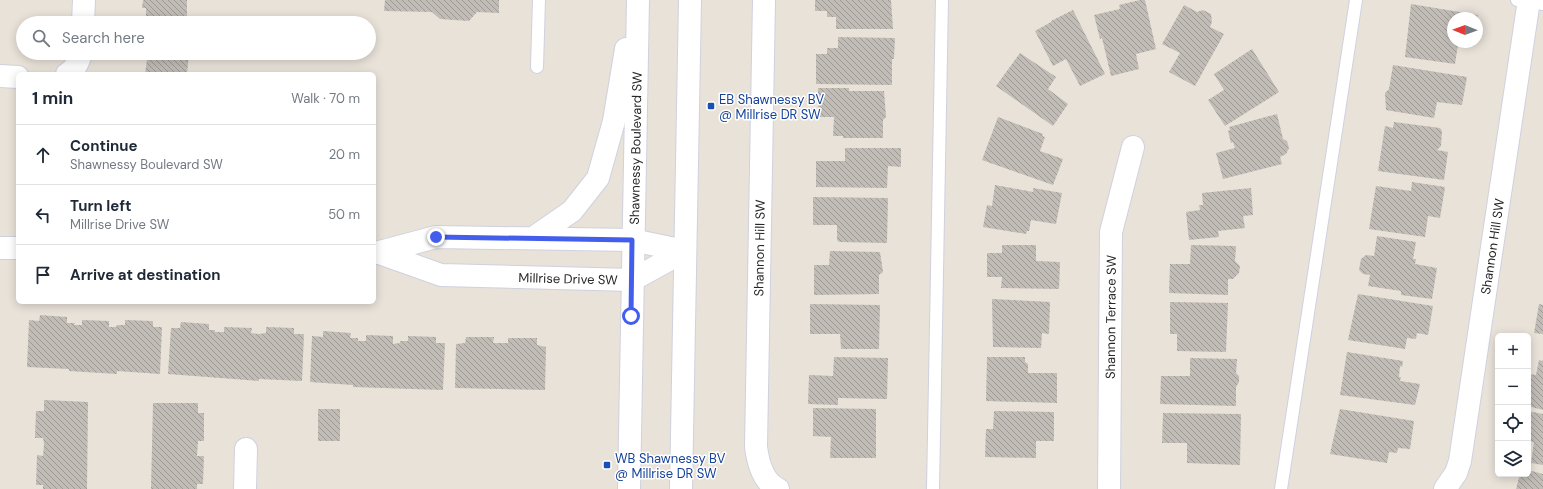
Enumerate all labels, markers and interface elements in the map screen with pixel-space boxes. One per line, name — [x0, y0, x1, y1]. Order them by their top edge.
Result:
north arrow — [1447, 12, 1483, 48]
search box — [16, 16, 376, 60]
icon: search — [30, 27, 52, 49]
text: Search here — [62, 28, 145, 48]
street label: Shawnessy Boulevard SW — [626, 71, 646, 225]
text: 1 min — [32, 87, 73, 109]
text: Walk · 70 m — [291, 90, 360, 107]
place label: EB Shawnessy BV @ Millrise DR SW — [719, 91, 824, 123]
marker: EB Shawnessy BV @ Millrise DR SW — [706, 101, 716, 111]
text: Continue — [70, 136, 138, 156]
icon: ahead — [32, 144, 54, 166]
text: 20 m — [329, 146, 360, 163]
text: Shawnessy Boulevard SW — [70, 156, 223, 173]
text: Turn left — [70, 196, 131, 216]
street label: Shannon Hill SW — [1477, 197, 1508, 296]
street label: Shannon Hill SW — [750, 199, 769, 297]
icon: left — [32, 204, 54, 226]
text: 50 m — [328, 206, 360, 223]
text: Millrise Drive SW — [70, 216, 169, 233]
route end — [427, 228, 445, 246]
street label: Shannon Terrace SW — [1102, 254, 1120, 379]
icon: arrive — [32, 264, 54, 286]
text: Arrive at destination — [70, 265, 221, 285]
street label: Millrise Drive SW — [518, 269, 618, 289]
route start — [622, 307, 640, 325]
map controls — [1495, 333, 1531, 477]
button: + — [1495, 333, 1531, 369]
button: − — [1495, 369, 1531, 405]
button: locate — [1495, 405, 1531, 441]
button: layers — [1495, 441, 1531, 477]
place label: WB Shawnessy BV @ Millrise DR SW — [615, 450, 726, 482]
marker: WB Shawnessy BV @ Millrise DR SW — [602, 460, 612, 470]

